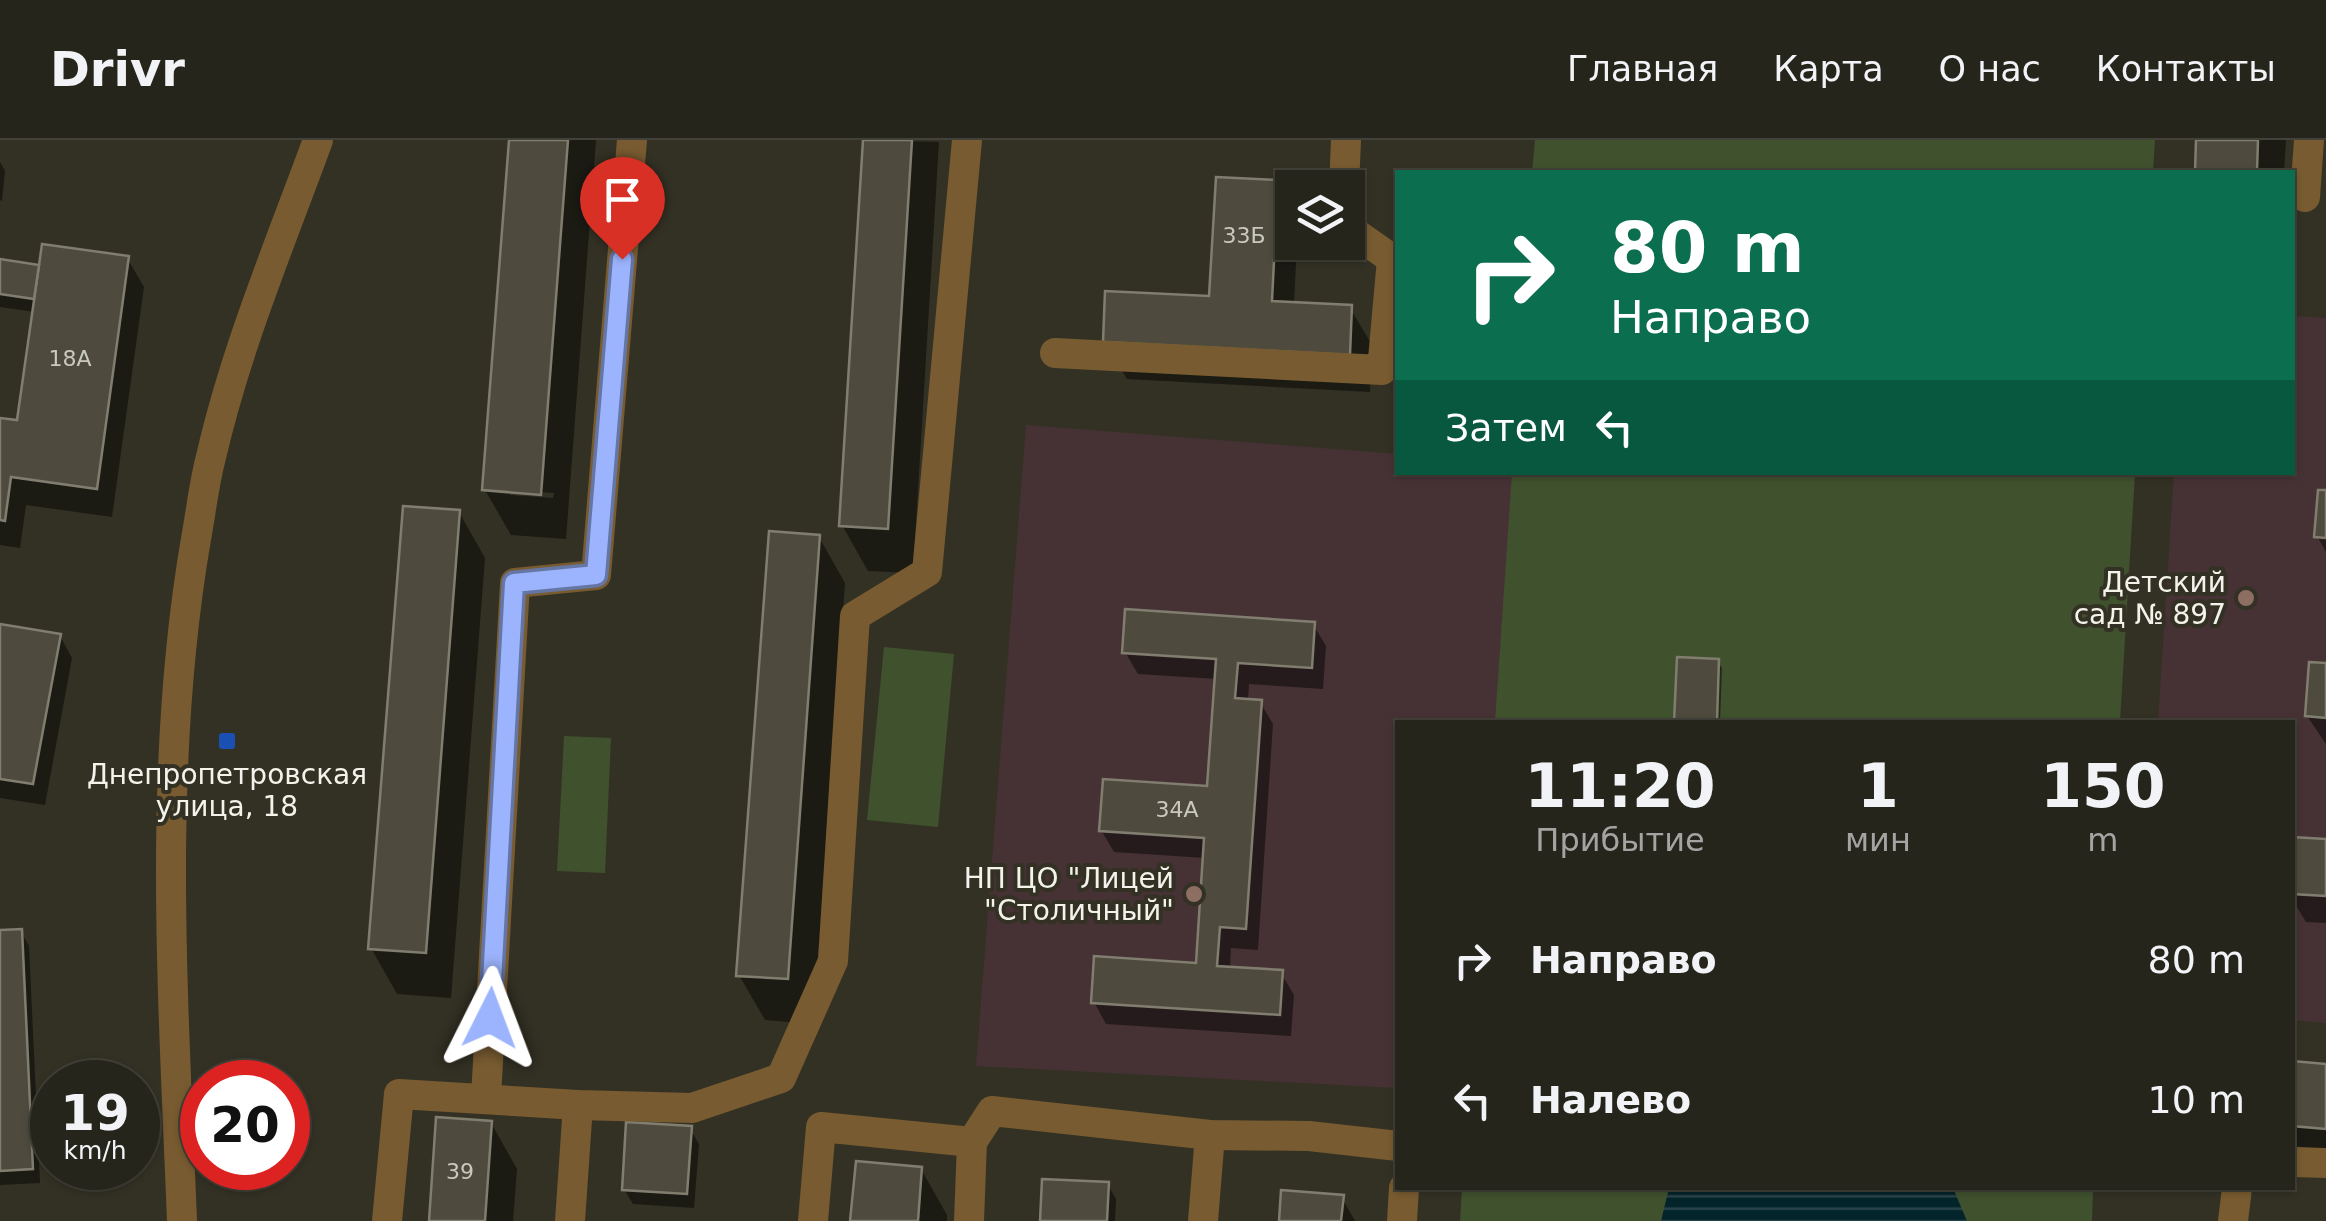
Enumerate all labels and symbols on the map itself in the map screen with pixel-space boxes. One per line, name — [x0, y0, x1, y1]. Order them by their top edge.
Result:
pin — [580, 157, 665, 260]
house number: 33Б — [1222, 223, 1266, 248]
house number: 18А — [48, 346, 92, 371]
place label: Детский сад № 897 — [2074, 566, 2226, 631]
marker: Детский сад № 897 — [2235, 587, 2257, 609]
marker: Днепропетровская улица, 18 — [216, 730, 238, 752]
place label: Днепропетровская улица, 18 — [87, 758, 367, 823]
house number: 34А — [1155, 797, 1199, 822]
place label: НП ЦО "Лицей "Столичный" — [964, 862, 1174, 927]
marker: НП ЦО "Лицей "Столичный" — [1183, 883, 1205, 905]
position arrow — [438, 966, 542, 1070]
speed limit sign: 20 — [180, 1060, 310, 1190]
house number: 39 — [446, 1159, 474, 1184]

